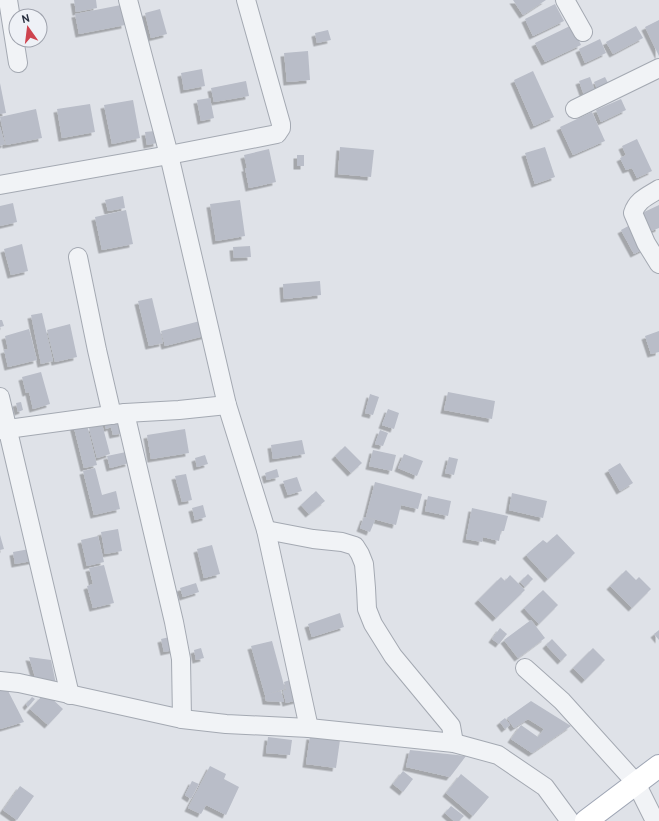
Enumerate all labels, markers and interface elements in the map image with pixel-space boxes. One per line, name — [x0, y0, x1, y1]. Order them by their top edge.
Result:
north arrow — [8, 8, 48, 48]
text: N — [20, 12, 31, 27]

